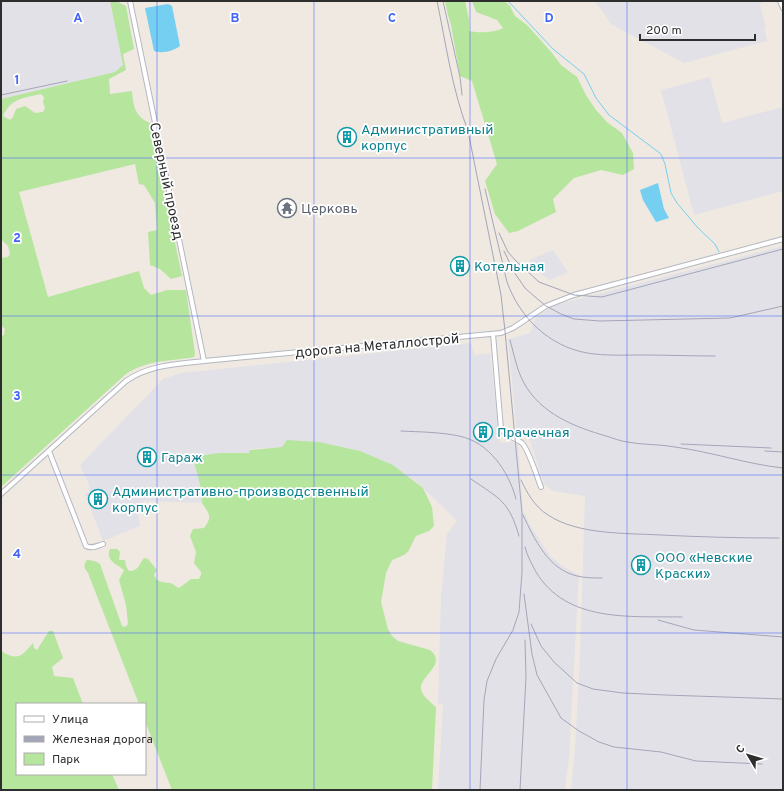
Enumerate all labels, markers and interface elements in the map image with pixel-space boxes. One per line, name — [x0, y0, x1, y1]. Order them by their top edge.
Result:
text: A — [73, 11, 83, 27]
text: B — [231, 11, 240, 27]
text: C — [388, 11, 396, 27]
text: D — [544, 11, 554, 27]
scale bar — [640, 16, 755, 42]
text: 200 m — [646, 23, 682, 39]
text: 1 — [14, 73, 20, 89]
street label: Северный проезд — [145, 121, 186, 242]
place label: Административный корпус — [361, 122, 494, 155]
building icon: Административный корпус — [336, 126, 358, 148]
temple icon: Церковь — [276, 197, 298, 219]
place label: Церковь — [301, 201, 358, 218]
text: 2 — [13, 231, 21, 247]
building icon: Котельная — [449, 255, 471, 277]
place label: Котельная — [474, 259, 544, 276]
street label: дорога на Металлострой — [294, 331, 460, 362]
text: 3 — [13, 389, 21, 405]
building icon: Прачечная — [472, 421, 494, 443]
place label: Прачечная — [497, 425, 570, 442]
building icon: Гараж — [136, 446, 158, 468]
place label: Гараж — [161, 450, 203, 467]
place label: Административно-производственный корпус — [112, 484, 369, 517]
building icon: Административно-производственный корпус — [87, 488, 109, 510]
text: 4 — [13, 547, 21, 563]
place label: ООО «Невские Краски» — [655, 550, 752, 583]
building icon: ООО «Невские Краски» — [630, 554, 652, 576]
legend — [16, 703, 146, 775]
text: Улица — [52, 712, 88, 728]
text: Железная дорога — [52, 732, 153, 748]
north arrow — [728, 735, 768, 775]
text: С — [733, 742, 749, 757]
text: Парк — [52, 752, 80, 768]

